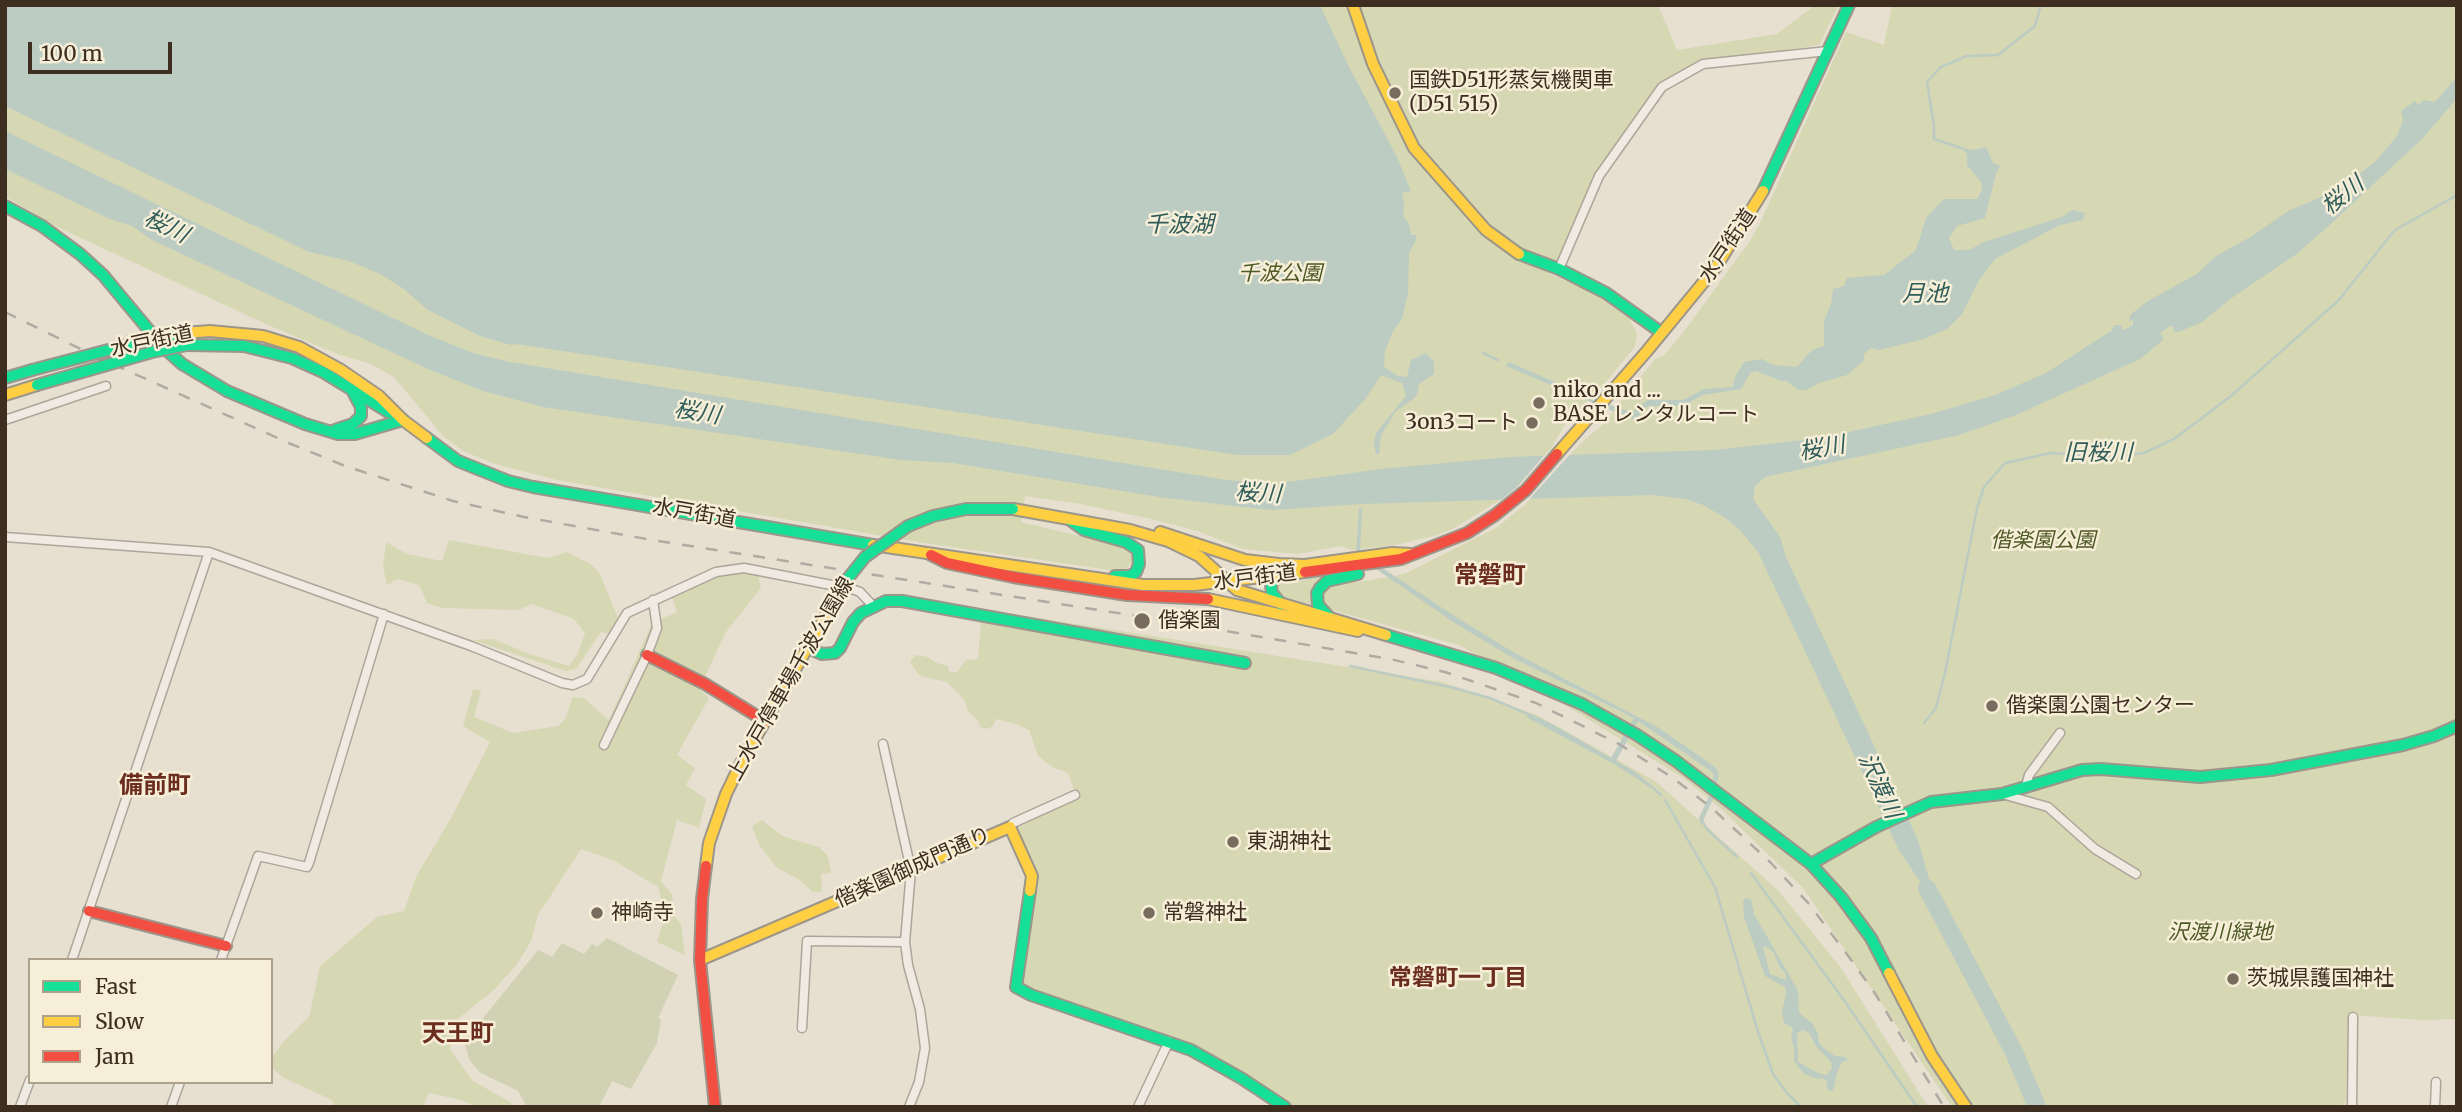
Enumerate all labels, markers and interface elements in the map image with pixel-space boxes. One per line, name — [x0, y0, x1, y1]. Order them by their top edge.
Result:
scale bar — [32, 28, 175, 72]
text: 100 m — [41, 40, 103, 67]
place label: 国鉄D51形蒸気機関車 (D51 515) — [1409, 68, 1613, 118]
marker: 国鉄D51形蒸気機関車 (D51 515) — [1387, 85, 1403, 101]
water label: 桜川 — [2316, 171, 2370, 221]
street label: 水戸街道 — [1694, 204, 1762, 288]
water label: 桜川 — [139, 205, 193, 249]
water label: 千波湖 — [1145, 211, 1213, 239]
park label: 千波公園 — [1238, 261, 1322, 287]
water label: 月池 — [1902, 280, 1948, 308]
street label: 水戸街道 — [108, 321, 196, 363]
place label: niko and ... BASE レンタルコート — [1553, 378, 1759, 428]
marker: niko and ... BASE レンタルコート — [1531, 395, 1547, 411]
water label: 桜川 — [672, 396, 722, 430]
place label: 3on3コート — [1405, 410, 1518, 436]
marker: 3on3コート — [1524, 415, 1540, 431]
water label: 桜川 — [1797, 431, 1847, 467]
water label: 旧桜川 — [2064, 439, 2132, 467]
water label: 桜川 — [1234, 479, 1282, 509]
street label: 水戸街道 — [650, 494, 738, 534]
park label: 偕楽園公園 — [1991, 528, 2095, 554]
street label: 水戸街道 — [1212, 560, 1298, 596]
district label: 常磐町 — [1454, 562, 1526, 590]
street label: 上水戸停車場千波公園線 — [722, 573, 860, 785]
place label: 偕楽園 — [1158, 608, 1221, 634]
marker: 偕楽園 — [1132, 611, 1152, 631]
place label: 偕楽園公園センター — [2006, 693, 2195, 719]
marker: 偕楽園公園センター — [1984, 698, 2000, 714]
water label: 沢渡川 — [1852, 749, 1906, 823]
district label: 備前町 — [119, 772, 191, 800]
street label: 偕楽園御成門通り — [831, 822, 995, 914]
place label: 東湖神社 — [1247, 829, 1331, 855]
marker: 東湖神社 — [1225, 834, 1241, 850]
place label: 神崎寺 — [611, 900, 674, 926]
place label: 常磐神社 — [1163, 900, 1247, 926]
marker: 神崎寺 — [589, 905, 605, 921]
marker: 常磐神社 — [1141, 905, 1157, 921]
park label: 沢渡川緑地 — [2168, 920, 2272, 946]
legend — [28, 958, 273, 1084]
district label: 常磐町一丁目 — [1389, 964, 1527, 992]
place label: 茨城県護国神社 — [2247, 966, 2394, 992]
marker: 茨城県護国神社 — [2225, 971, 2241, 987]
text: Fast — [95, 973, 137, 1000]
text: Slow — [95, 1008, 144, 1035]
district label: 天王町 — [422, 1020, 494, 1048]
text: Jam — [95, 1043, 134, 1070]

